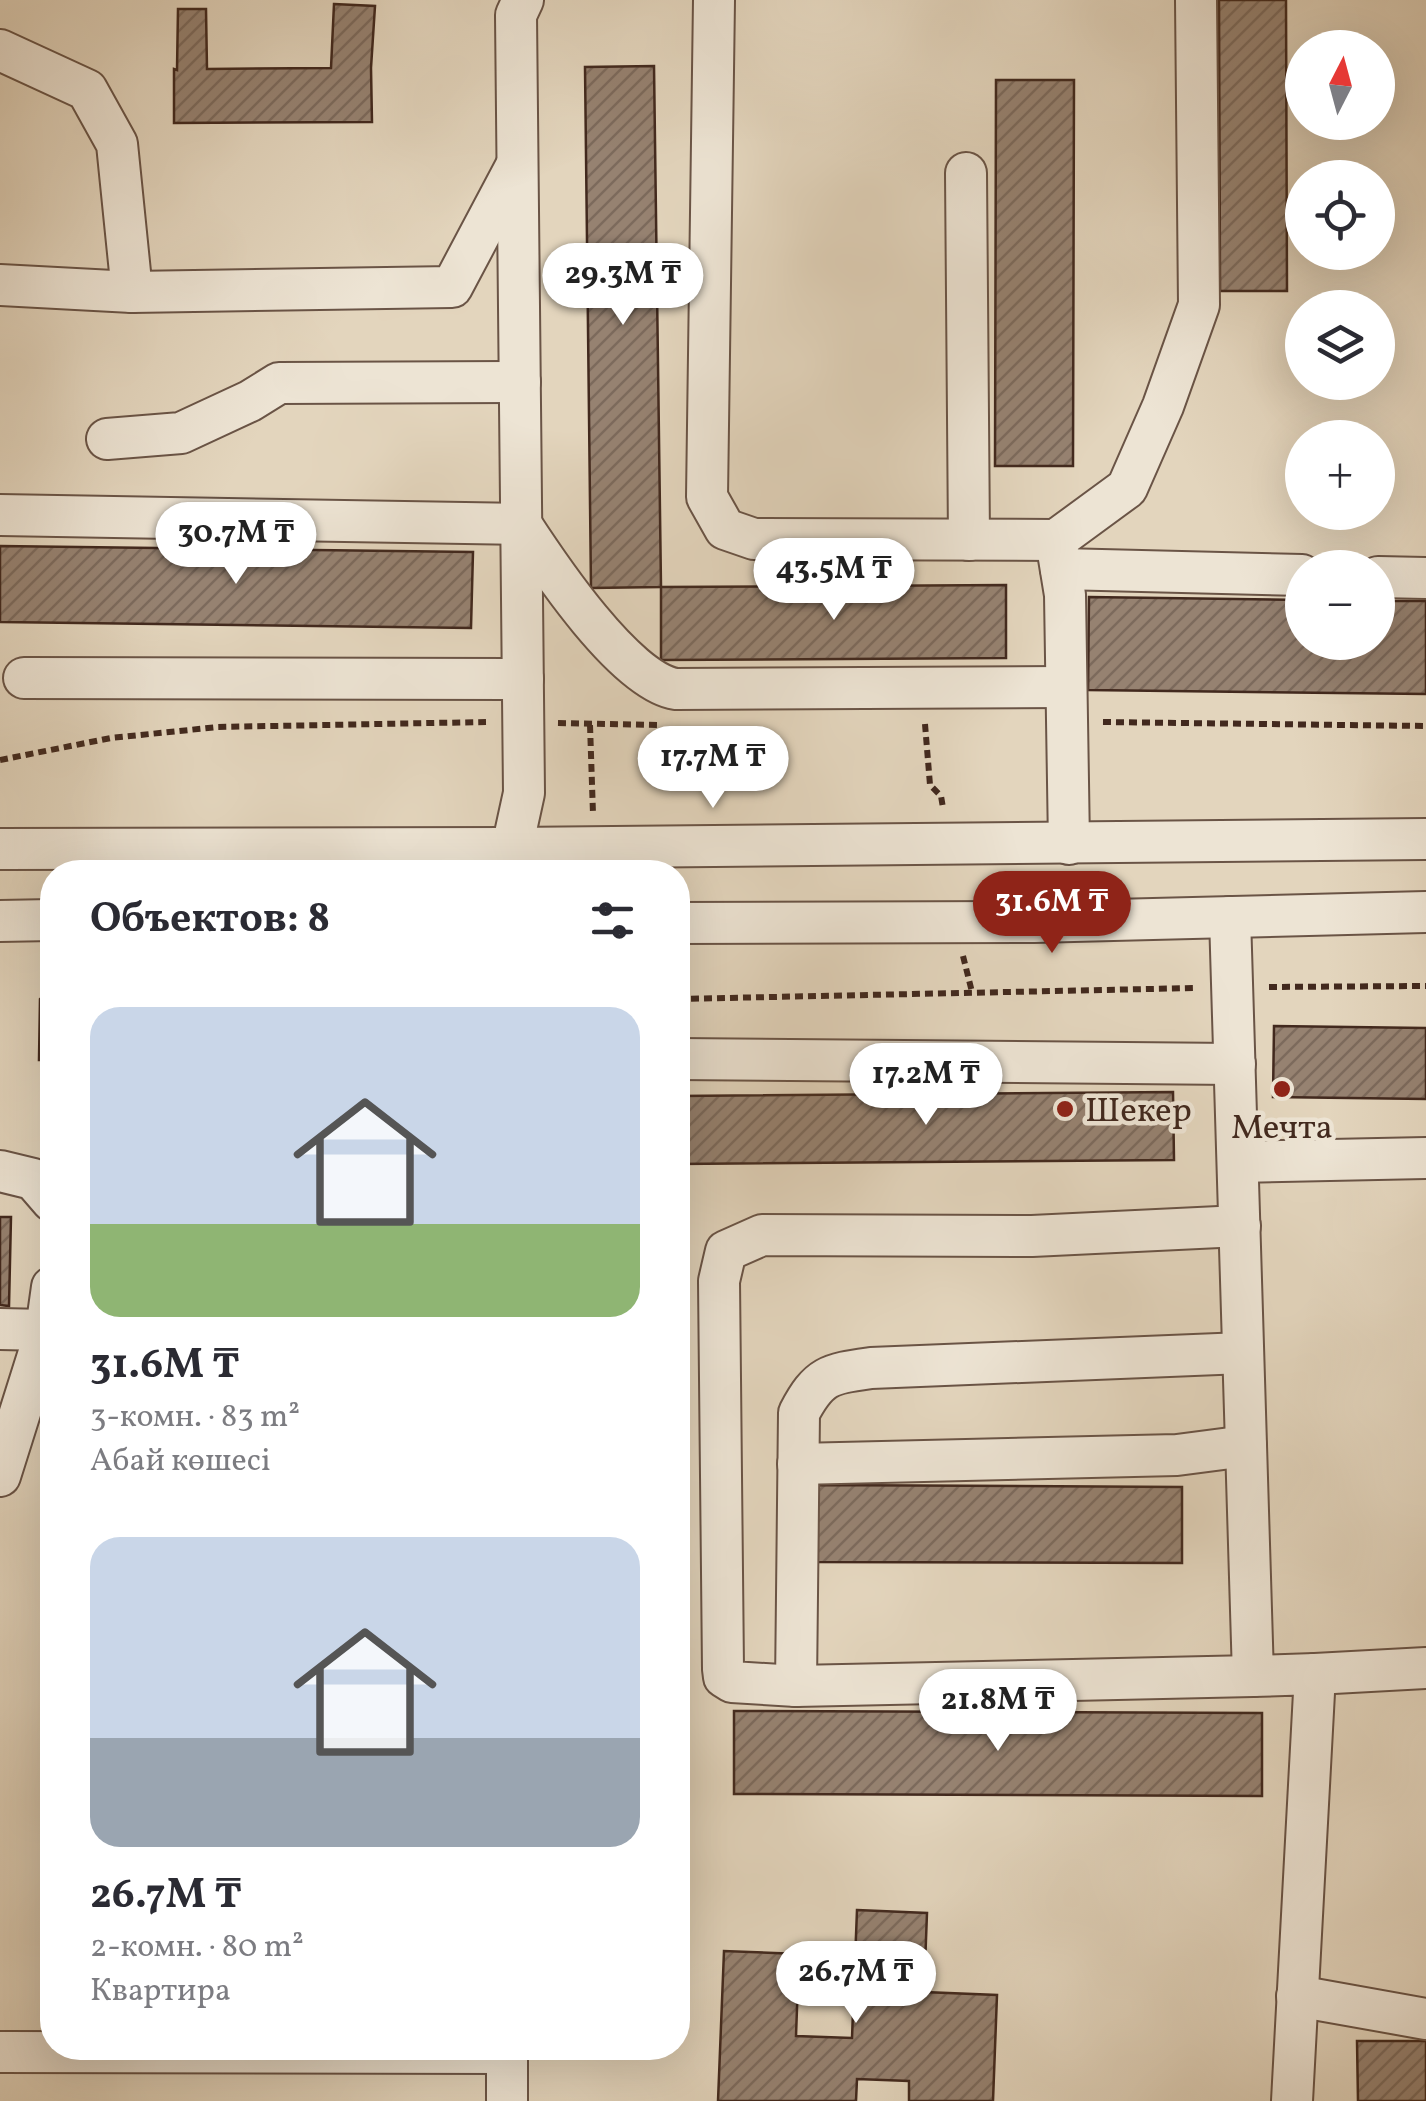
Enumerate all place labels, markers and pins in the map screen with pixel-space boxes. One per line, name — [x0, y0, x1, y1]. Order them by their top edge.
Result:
pin: 29.3M ₸ — [531, 243, 715, 328]
pin: 30.7M ₸ — [144, 502, 328, 587]
pin: 43.5M ₸ — [742, 538, 926, 623]
pin: 17.7M ₸ — [621, 726, 805, 811]
pin: 31.6M ₸ — [960, 871, 1144, 956]
pin: 17.2M ₸ — [834, 1043, 1018, 1128]
marker: Мечта — [1271, 1078, 1293, 1100]
place label: Шекер — [1085, 1088, 1192, 1136]
marker: Шекер — [1054, 1098, 1076, 1120]
place label: Мечта — [1231, 1105, 1333, 1153]
pin: 21.8M ₸ — [906, 1669, 1090, 1754]
pin: 26.7M ₸ — [764, 1941, 948, 2026]

